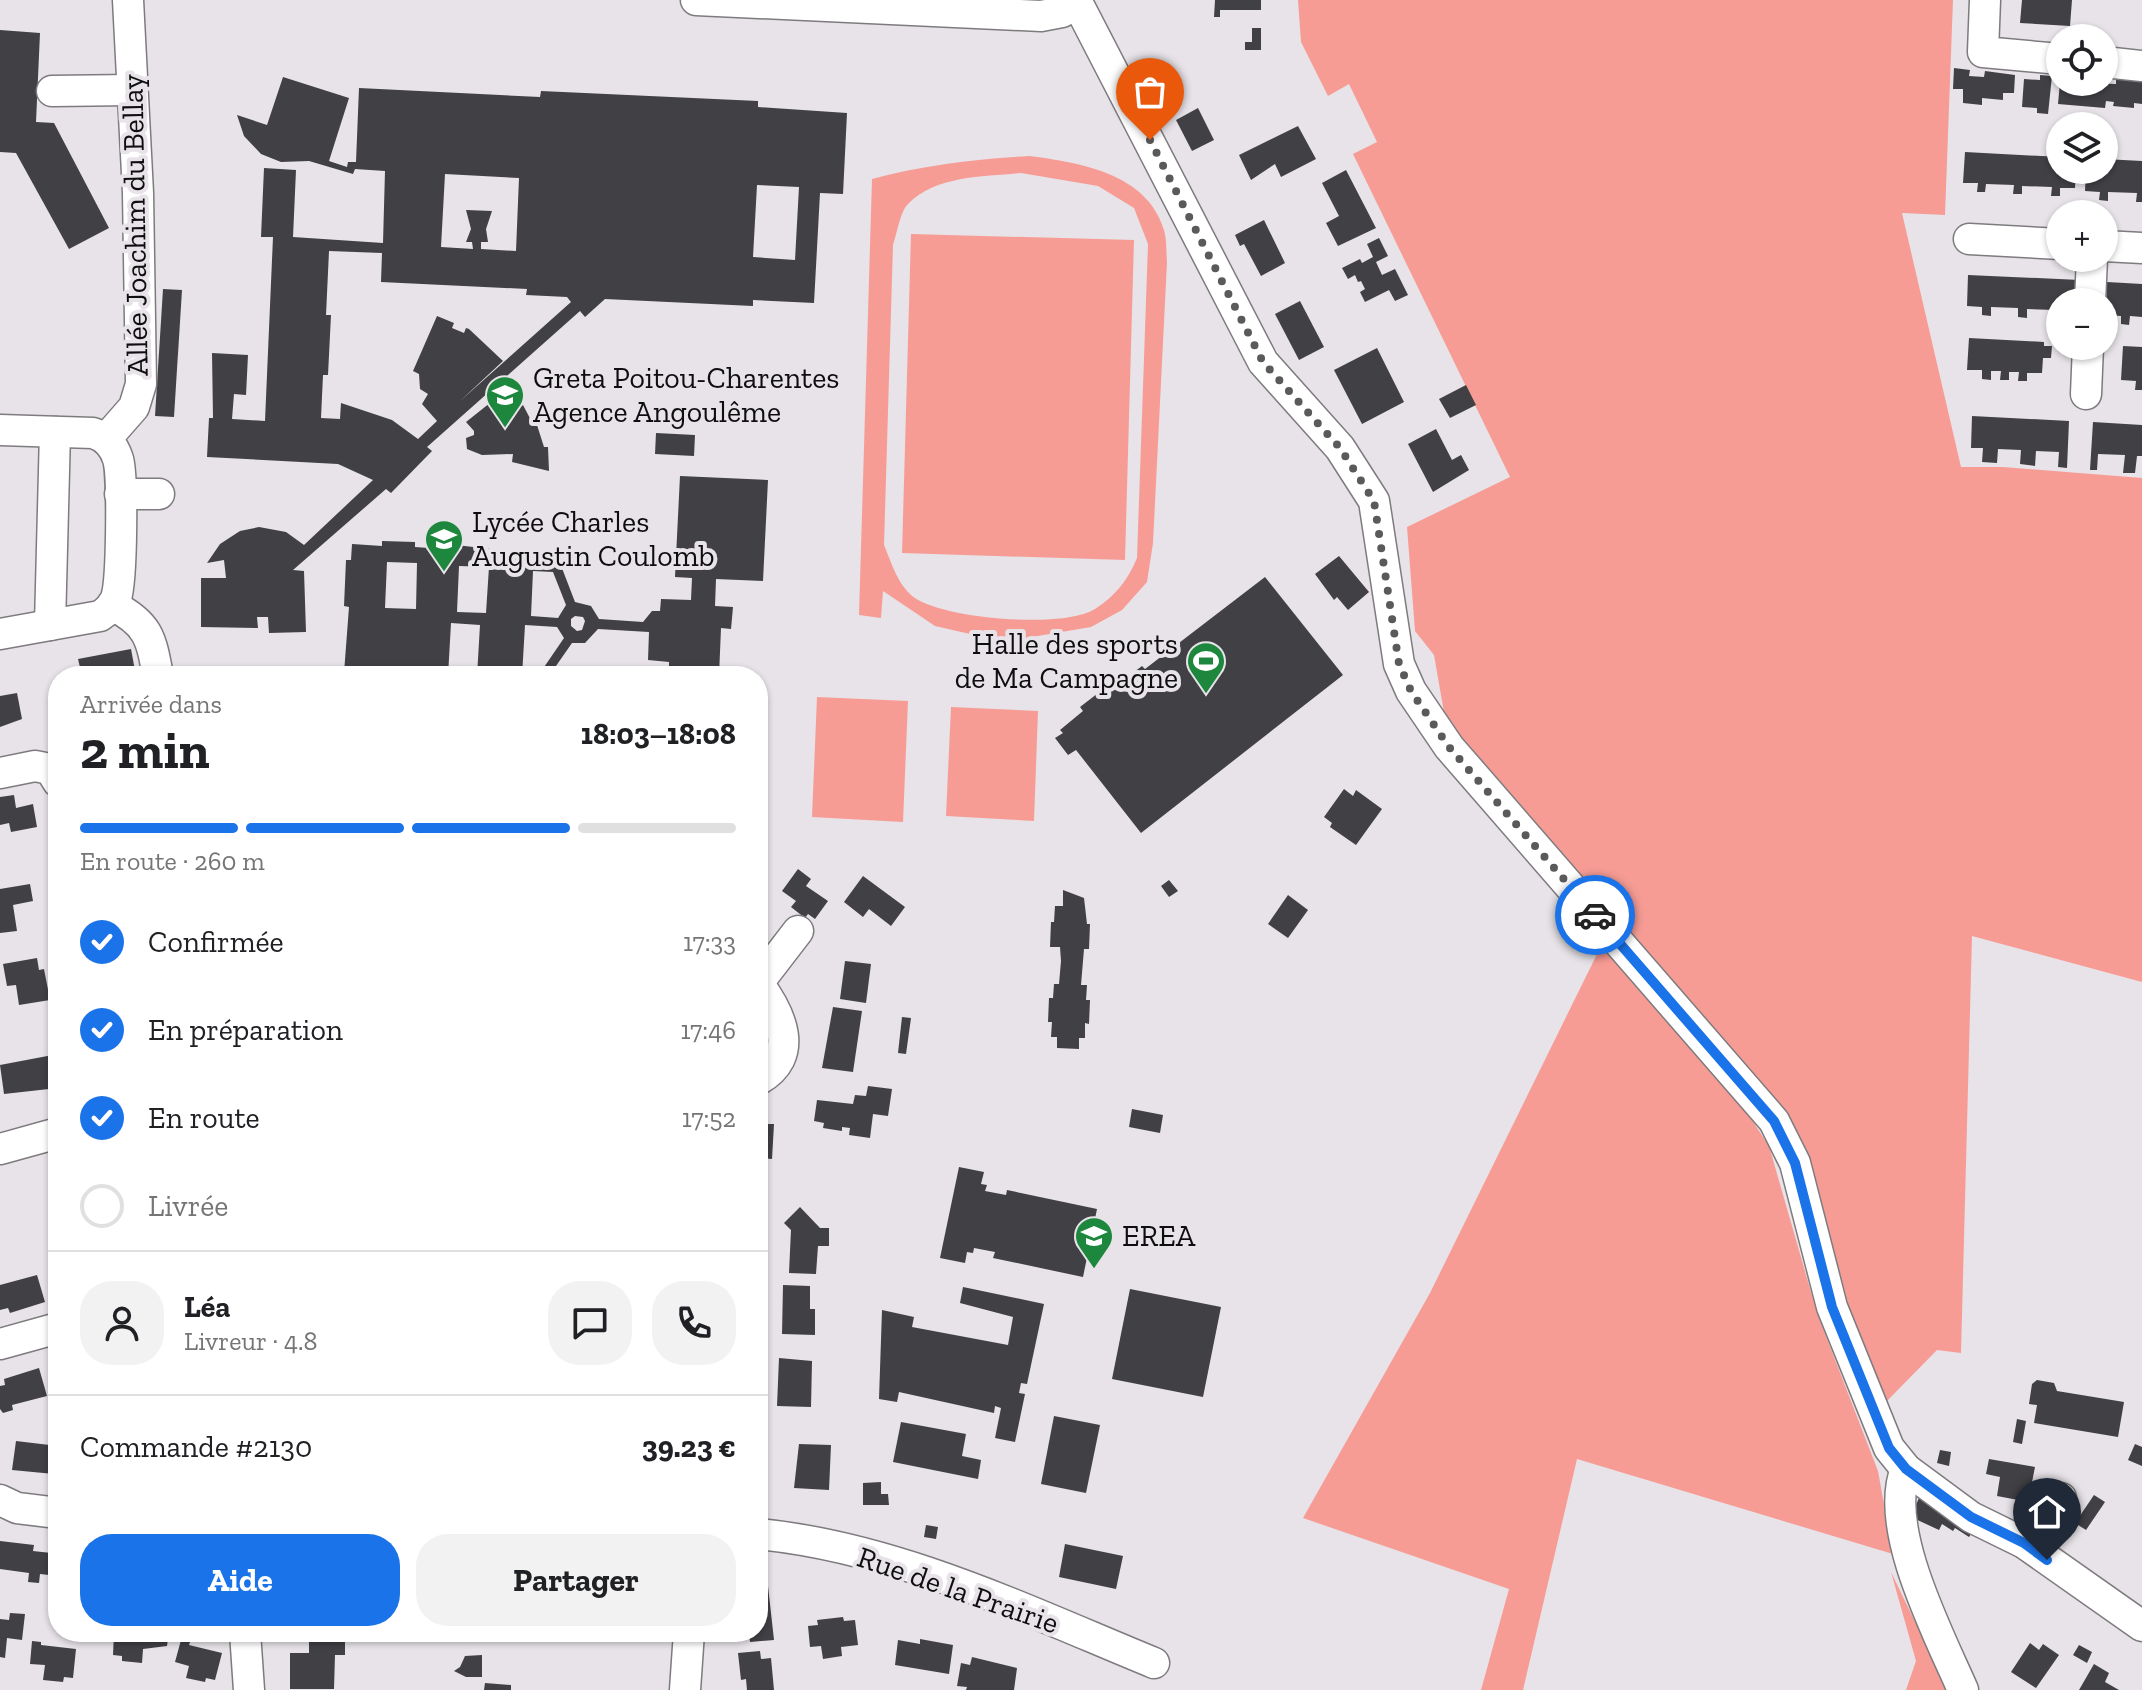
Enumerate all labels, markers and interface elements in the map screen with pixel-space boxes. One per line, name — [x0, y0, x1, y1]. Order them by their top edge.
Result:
map controls — [2046, 24, 2118, 360]
button: locate — [2046, 24, 2118, 96]
pin — [1116, 58, 1184, 140]
icon: bag — [1128, 70, 1172, 114]
street label: Allée Joachim du Bellay — [114, 73, 156, 376]
button: layers — [2046, 112, 2118, 184]
button: + — [2046, 200, 2118, 272]
button: − — [2046, 288, 2118, 360]
place label: Greta Poitou-Charentes Agence Angoulême — [533, 360, 839, 430]
school or university icon: Greta Poitou-Charentes Agence Angoulême — [484, 374, 526, 429]
place label: Lycée Charles Augustin Coulomb — [472, 504, 715, 574]
school or university icon: Lycée Charles Augustin Coulomb — [423, 518, 465, 573]
place label: Halle des sports de Ma Campagne — [955, 626, 1178, 696]
sports icon: Halle des sports de Ma Campagne — [1185, 640, 1227, 695]
text: Arrivée dans — [80, 688, 222, 720]
text: 18:03–18:08 — [581, 716, 736, 752]
text: 2 min — [80, 719, 210, 781]
text: En route · 260 m — [80, 845, 265, 877]
courier — [1555, 875, 1635, 955]
icon: car — [1573, 893, 1617, 937]
icon: check — [80, 920, 124, 964]
text: Confirmée — [148, 924, 284, 960]
text: 17:33 — [683, 926, 736, 958]
icon: check — [80, 1008, 124, 1052]
text: En préparation — [148, 1012, 343, 1048]
text: 17:46 — [681, 1014, 736, 1046]
icon: check — [80, 1096, 124, 1140]
text: En route — [148, 1100, 260, 1136]
text: 17:52 — [682, 1102, 736, 1134]
text: Livrée — [148, 1188, 228, 1224]
school or university icon: EREA — [1073, 1215, 1115, 1270]
place label: EREA — [1122, 1218, 1196, 1254]
button: person — [80, 1281, 164, 1365]
button: chat — [548, 1281, 632, 1365]
button: phone — [652, 1281, 736, 1365]
text: Léa — [184, 1289, 230, 1325]
text: Livreur · 4.8 — [184, 1325, 318, 1357]
text: Commande #2130 — [80, 1429, 312, 1465]
text: 39.23 € — [642, 1429, 736, 1465]
pin — [2013, 1478, 2081, 1560]
icon: home — [2025, 1490, 2069, 1534]
button: Aide — [80, 1534, 400, 1626]
button: Partager — [416, 1534, 736, 1626]
street label: Rue de la Prairie — [853, 1539, 1063, 1641]

